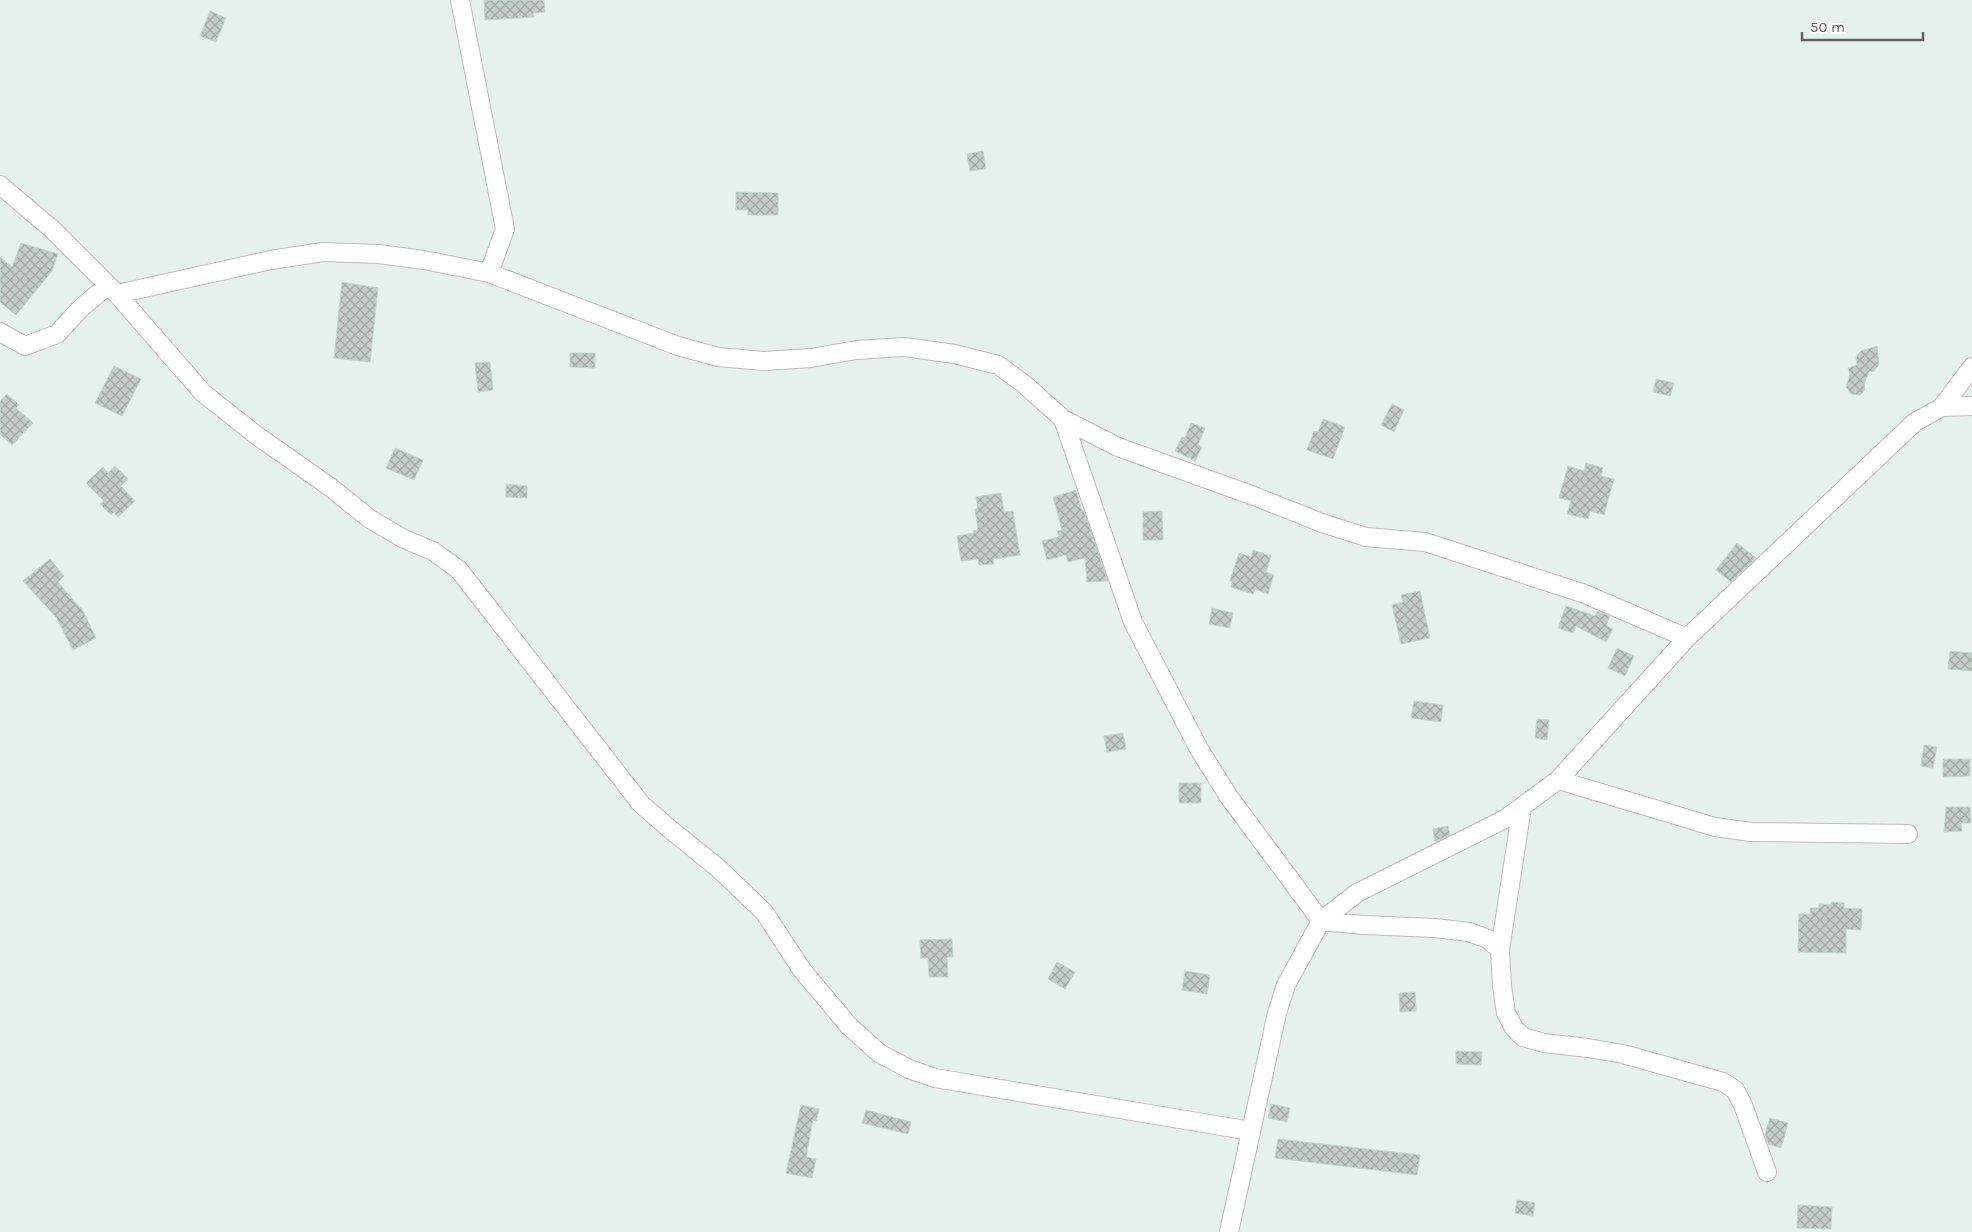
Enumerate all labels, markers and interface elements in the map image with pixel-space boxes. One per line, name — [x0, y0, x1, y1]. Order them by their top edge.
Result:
scale bar — [1802, 10, 1923, 42]
text: 50 m — [1810, 18, 1845, 36]

